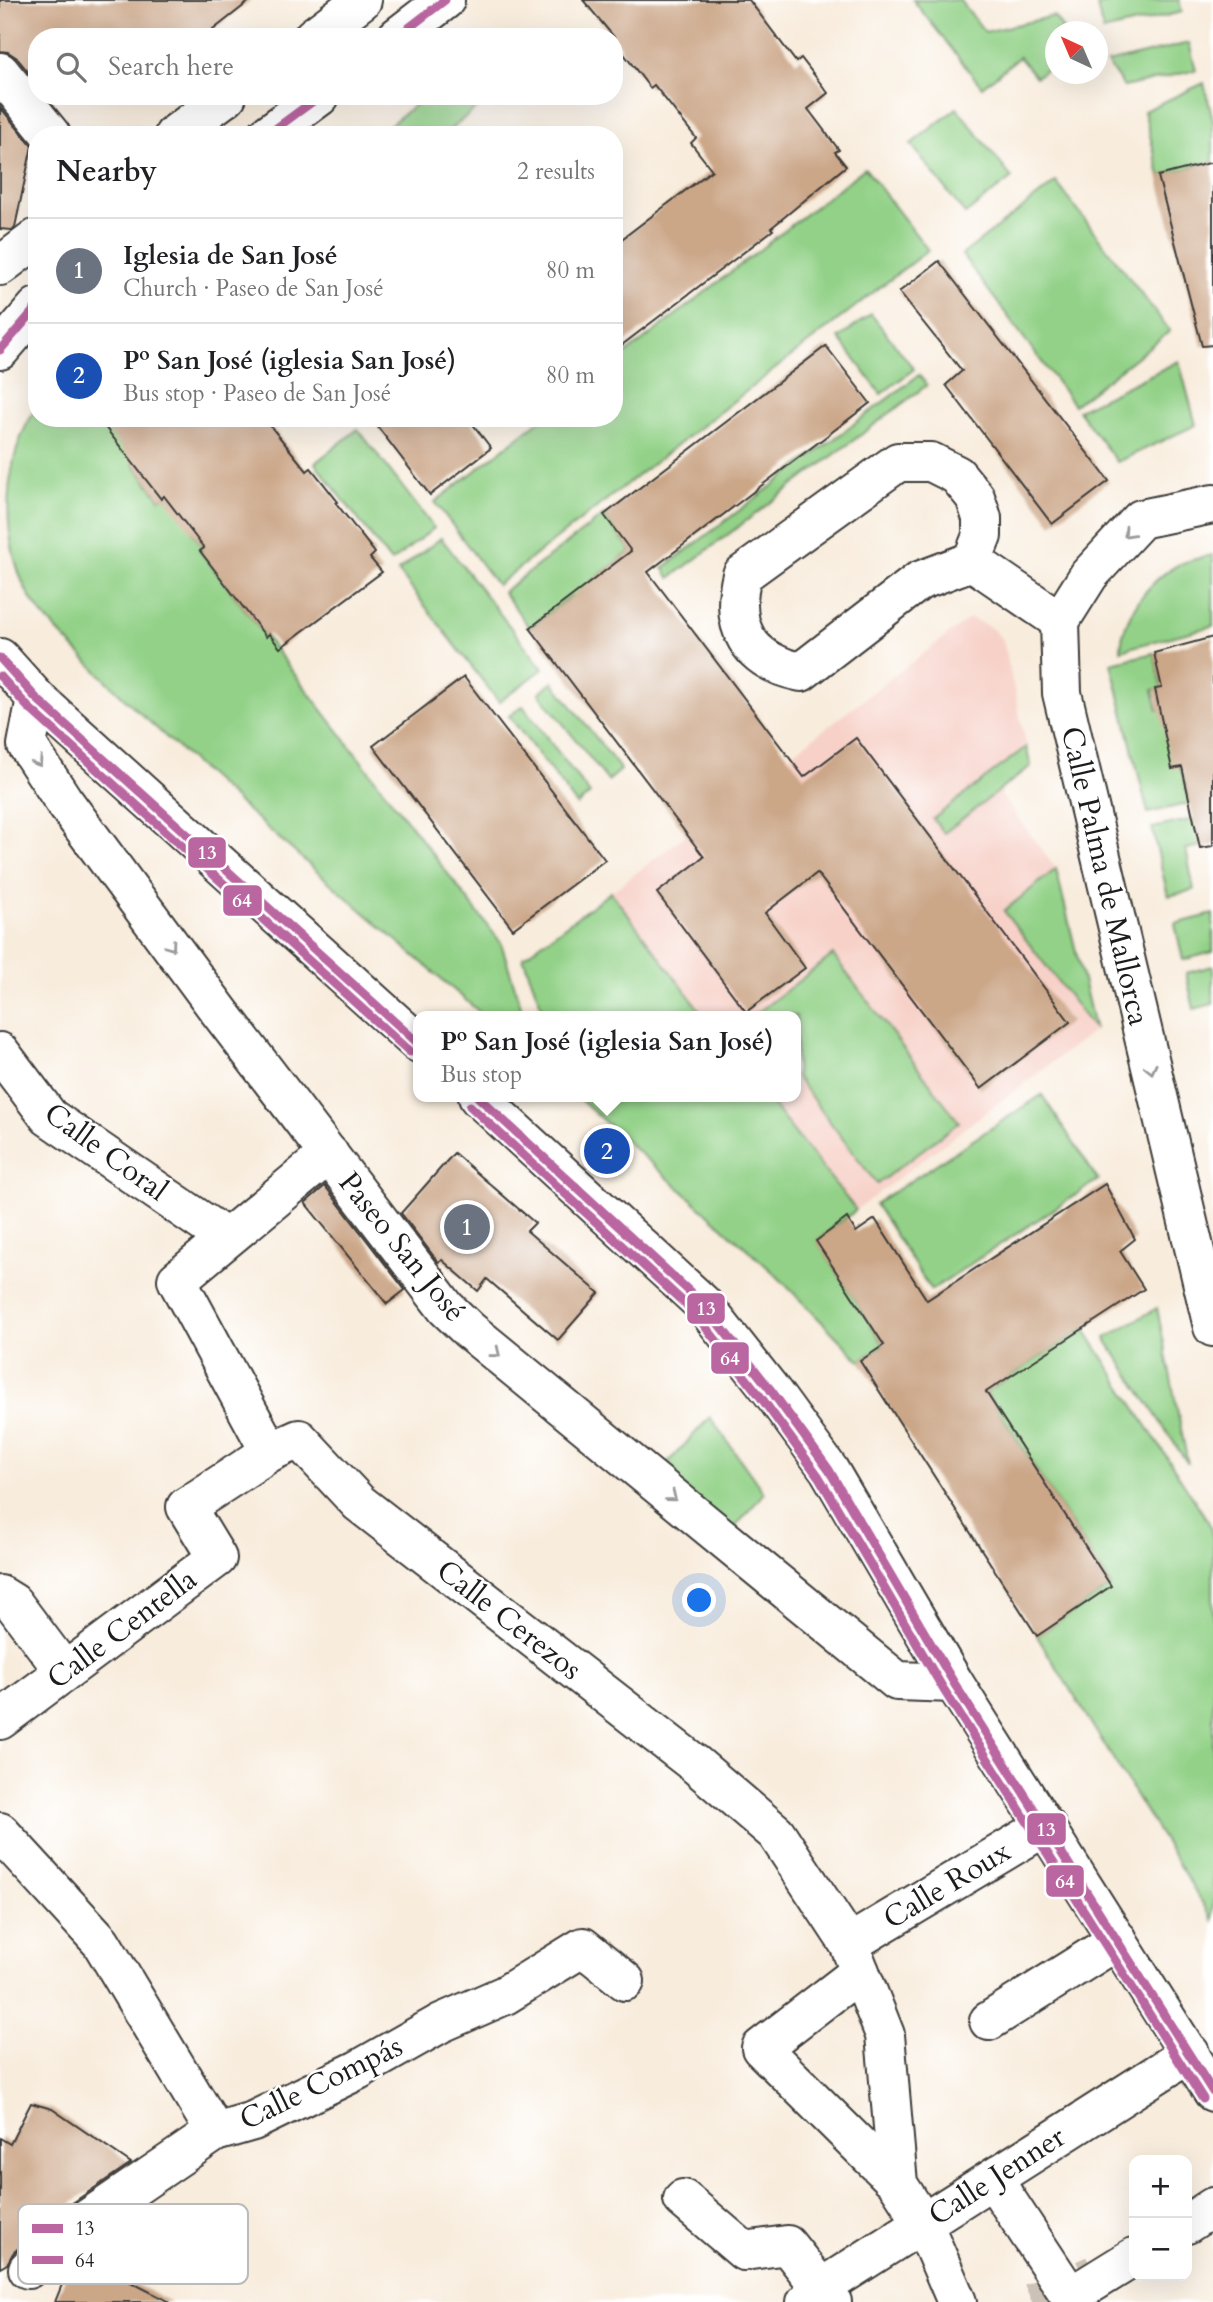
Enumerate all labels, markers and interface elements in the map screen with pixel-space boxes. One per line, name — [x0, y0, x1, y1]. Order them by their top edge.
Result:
north arrow — [1045, 21, 1108, 84]
search box — [28, 28, 623, 105]
icon: search — [52, 48, 90, 86]
text: Search here — [108, 49, 234, 84]
text: Nearby — [56, 151, 157, 192]
text: 2 results — [517, 156, 595, 187]
text: Iglesia de San José — [123, 238, 338, 273]
text: 1 — [73, 255, 85, 286]
text: 80 m — [546, 255, 595, 286]
text: Church · Paseo de San José — [123, 273, 384, 304]
text: Pº San José (iglesia San José) — [123, 343, 456, 378]
text: 2 — [73, 360, 85, 391]
text: 80 m — [546, 360, 595, 391]
text: Bus stop · Paseo de San José — [123, 378, 391, 409]
one-way arrow — [1124, 525, 1136, 538]
street label: Calle Palma de Mallorca — [1051, 723, 1159, 1029]
one-way arrow — [30, 754, 43, 767]
line badge: 13 — [187, 836, 227, 869]
text: 13 — [197, 840, 217, 866]
line badge: 64 — [222, 884, 263, 917]
text: 64 — [232, 888, 252, 914]
one-way arrow — [163, 938, 176, 951]
popup — [413, 1011, 801, 1102]
text: Pº San José (iglesia San José) — [440, 1024, 774, 1059]
text: Bus stop — [440, 1059, 522, 1090]
one-way arrow — [1143, 1063, 1157, 1075]
street label: Calle Coral — [36, 1093, 176, 1211]
pin: 2 — [584, 1125, 630, 1177]
street label: Paseo San José — [329, 1163, 475, 1331]
pin: 1 — [444, 1201, 490, 1253]
line badge: 13 — [686, 1292, 726, 1325]
text: 13 — [696, 1296, 716, 1322]
line badge: 64 — [710, 1341, 750, 1375]
one-way arrow — [488, 1345, 501, 1357]
text: 64 — [720, 1346, 740, 1372]
one-way arrow — [664, 1489, 677, 1501]
street label: Calle Cerezos — [428, 1550, 590, 1690]
street label: Calle Centella — [39, 1559, 205, 1699]
your location — [682, 1583, 716, 1617]
line badge: 13 — [1026, 1812, 1067, 1846]
text: 13 — [1036, 1817, 1056, 1843]
street label: Calle Roux — [876, 1831, 1018, 1939]
line badge: 64 — [1045, 1864, 1085, 1898]
text: 64 — [1055, 1869, 1075, 1895]
street label: Calle Compás — [233, 2026, 409, 2140]
street label: Calle Jenner — [921, 2116, 1073, 2235]
map controls — [1129, 2155, 1192, 2281]
button: + — [1129, 2155, 1192, 2218]
legend — [18, 2204, 248, 2284]
text: 13 — [75, 2216, 94, 2242]
button: − — [1129, 2218, 1192, 2281]
text: 64 — [75, 2248, 95, 2274]

